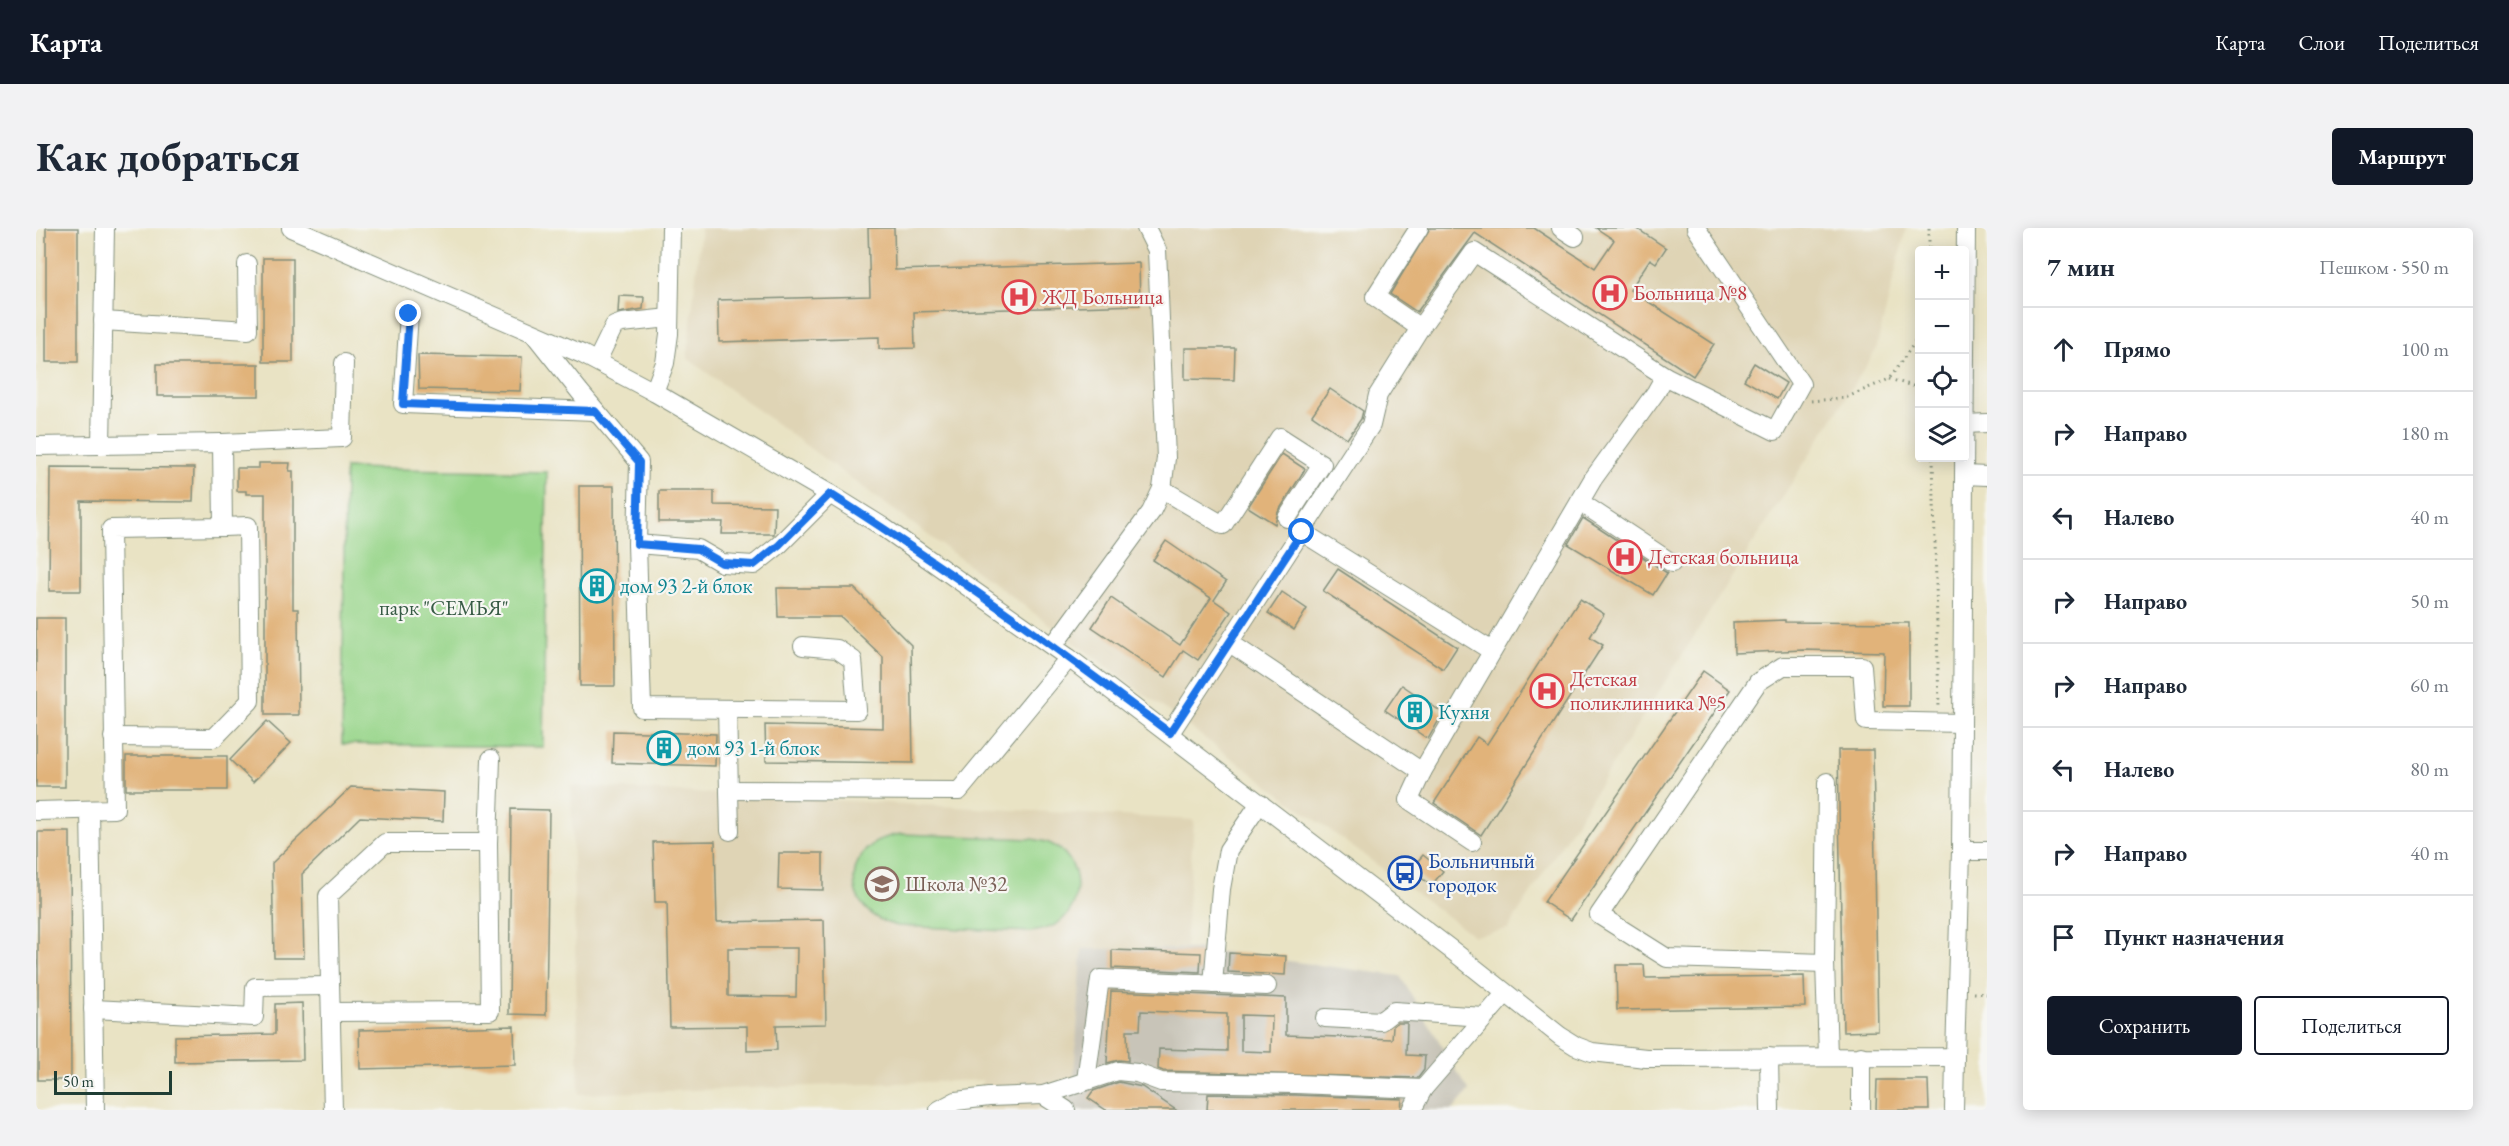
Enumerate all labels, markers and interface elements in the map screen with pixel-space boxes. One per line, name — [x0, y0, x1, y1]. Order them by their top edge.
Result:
text: Карта — [30, 24, 102, 60]
text: Карта — [2215, 29, 2265, 56]
text: Слои — [2298, 29, 2345, 56]
text: Поделиться — [2378, 29, 2479, 56]
button: Маршрут — [2332, 128, 2473, 185]
text: Как добраться — [36, 129, 300, 184]
map controls — [1915, 246, 1969, 462]
button: + — [1915, 246, 1969, 300]
text: 7 мин — [2047, 250, 2115, 284]
text: Пешком · 550 m — [2319, 254, 2449, 280]
hospital icon: Больница №8 — [1592, 275, 1628, 311]
hospital icon: ЖД Больница — [1001, 279, 1037, 315]
place label: Больница №8 — [1633, 279, 1747, 306]
place label: ЖД Больница — [1041, 283, 1164, 310]
route end — [395, 300, 421, 326]
button: − — [1915, 300, 1969, 354]
icon: ahead — [2047, 333, 2080, 366]
text: Прямо — [2104, 335, 2171, 364]
text: 100 m — [2401, 336, 2449, 362]
button: locate — [1915, 354, 1969, 408]
button: layers — [1915, 408, 1969, 462]
icon: right — [2047, 417, 2080, 450]
text: Направо — [2104, 419, 2187, 448]
text: 180 m — [2401, 420, 2449, 446]
icon: left — [2047, 501, 2080, 534]
text: Налево — [2104, 503, 2174, 532]
text: 40 m — [2410, 504, 2449, 530]
route start — [1288, 518, 1314, 544]
hospital icon: Детская больница — [1607, 539, 1643, 575]
place label: Детская больница — [1648, 543, 1799, 570]
building icon: дом 93 2-й блок — [579, 568, 615, 604]
place label: дом 93 2-й блок — [620, 572, 753, 599]
icon: right — [2047, 585, 2080, 618]
text: Направо — [2104, 587, 2187, 616]
text: 50 m — [2410, 588, 2449, 614]
park label: парк "СЕМЬЯ" — [379, 594, 509, 621]
place label: Детская поликлинника №5 — [1570, 665, 1726, 716]
icon: right — [2047, 669, 2080, 702]
text: Направо — [2104, 671, 2187, 700]
text: 60 m — [2410, 672, 2449, 698]
hospital icon: Детская поликлинника №5 — [1529, 673, 1565, 709]
building icon: Кухня — [1397, 694, 1433, 730]
place label: Кухня — [1438, 698, 1490, 725]
building icon: дом 93 1-й блок — [646, 730, 682, 766]
place label: дом 93 1-й блок — [687, 734, 820, 761]
icon: left — [2047, 753, 2080, 786]
text: Налево — [2104, 755, 2174, 784]
text: 80 m — [2410, 756, 2449, 782]
icon: right — [2047, 837, 2080, 870]
text: Направо — [2104, 839, 2187, 868]
text: 40 m — [2410, 840, 2449, 866]
place label: Больничный городок — [1428, 847, 1535, 898]
bus stop icon: Больничный городок — [1387, 855, 1423, 891]
school or university icon: Школа №32 — [864, 866, 900, 902]
place label: Школа №32 — [905, 870, 1007, 897]
icon: arrive — [2047, 921, 2080, 954]
text: Пункт назначения — [2104, 923, 2284, 952]
button: Сохранить — [2047, 996, 2242, 1055]
button: Поделиться — [2254, 996, 2449, 1055]
scale bar — [54, 1068, 172, 1096]
text: 50 m — [63, 1071, 94, 1092]

